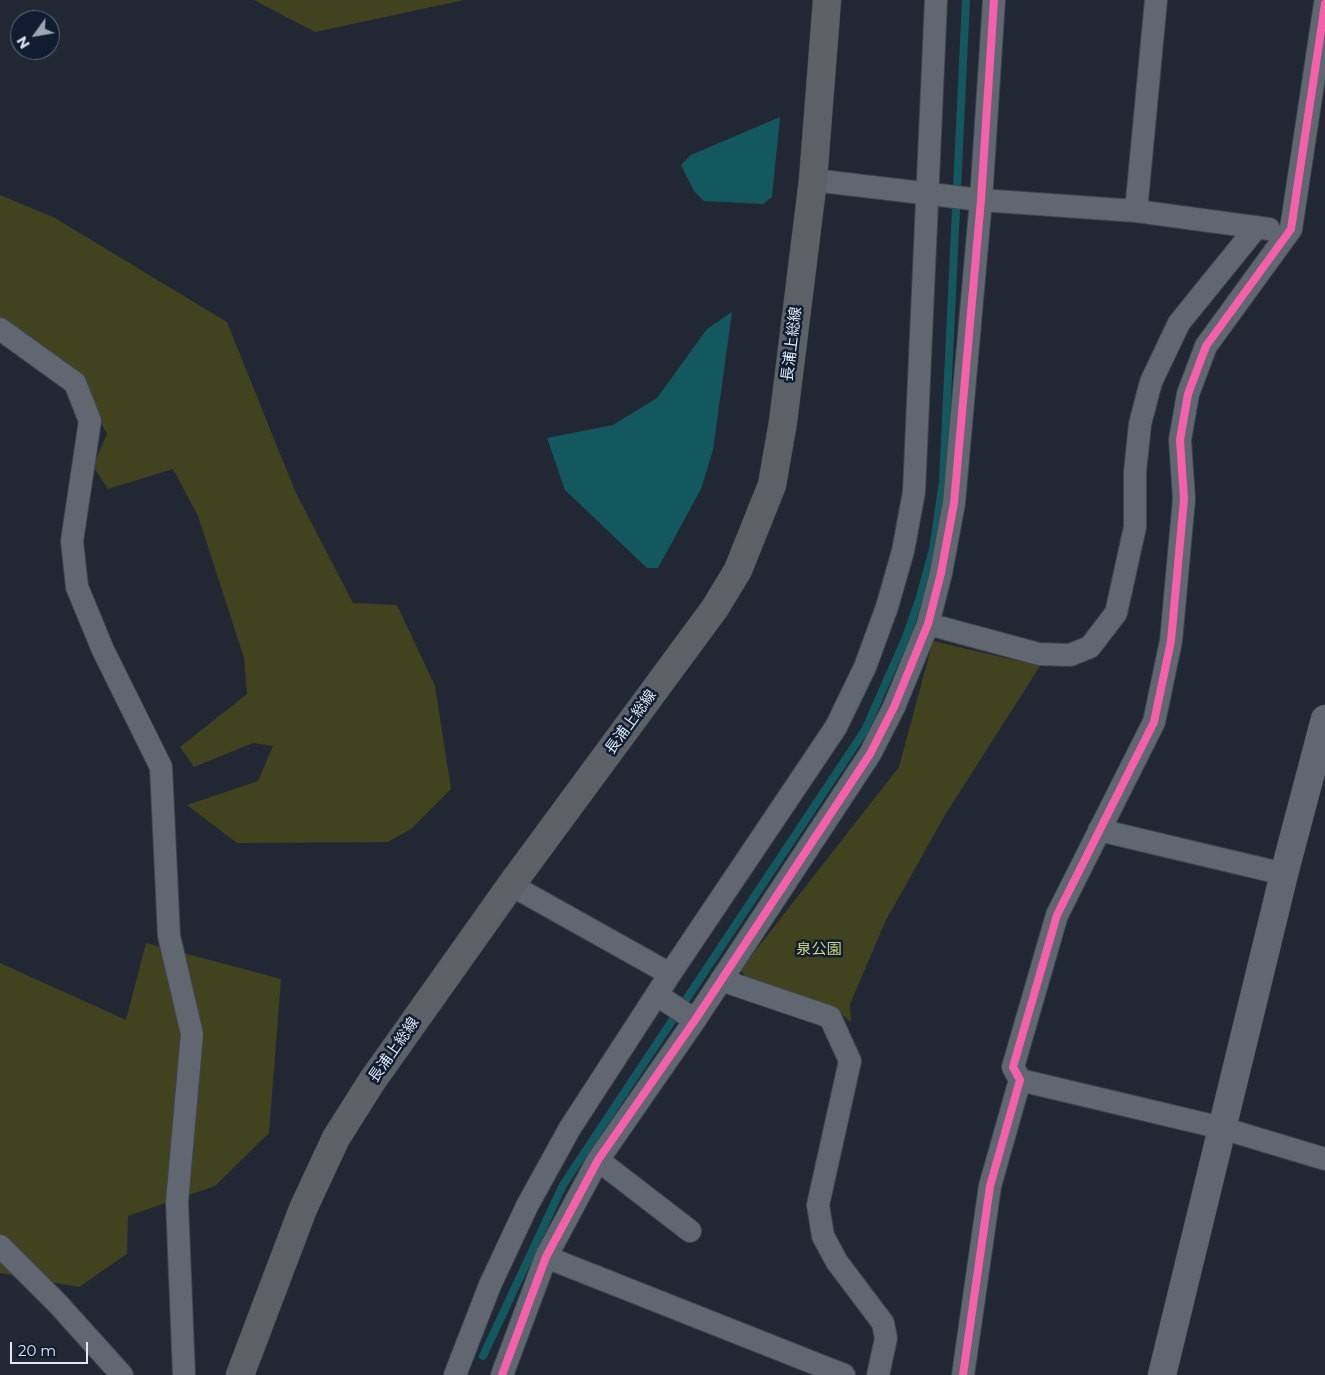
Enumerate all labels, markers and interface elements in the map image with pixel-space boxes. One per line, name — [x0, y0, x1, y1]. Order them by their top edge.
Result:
north arrow — [10, 10, 60, 60]
text: N — [12, 33, 34, 52]
street label: 長浦上総線 — [778, 306, 806, 382]
street label: 長浦上総線 — [602, 686, 660, 758]
park label: 泉公園 — [797, 941, 841, 959]
street label: 長浦上総線 — [365, 1014, 423, 1086]
scale bar — [12, 1332, 90, 1364]
text: 20 m — [18, 1341, 56, 1360]

